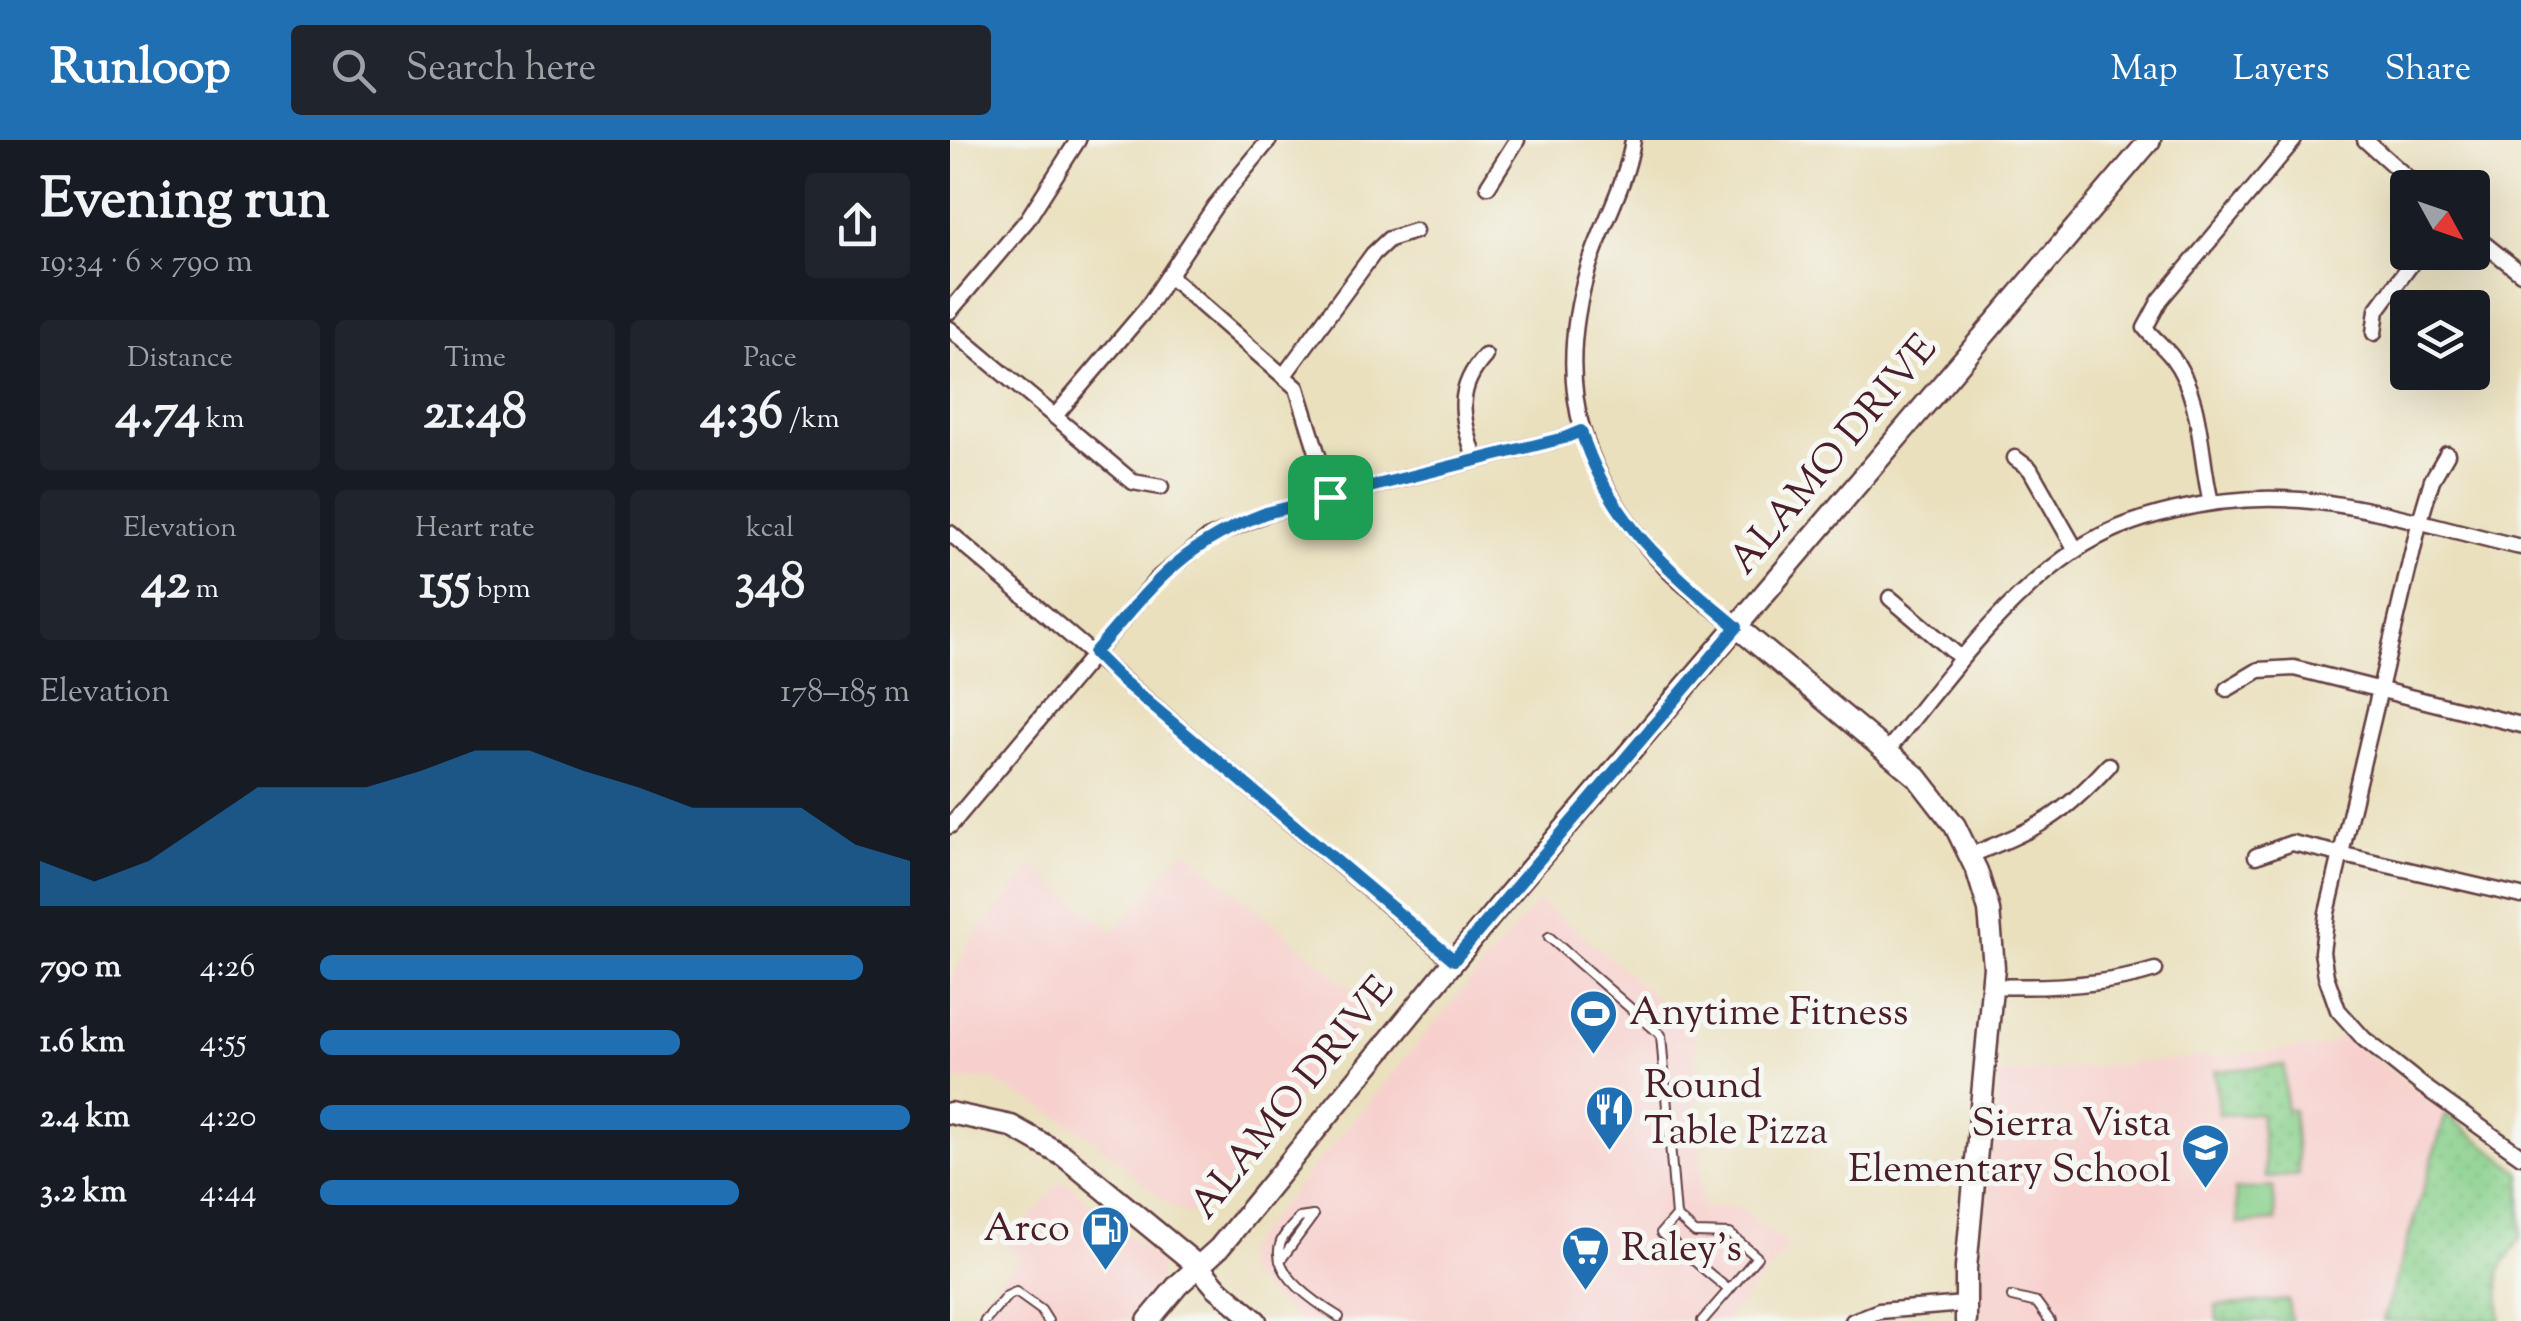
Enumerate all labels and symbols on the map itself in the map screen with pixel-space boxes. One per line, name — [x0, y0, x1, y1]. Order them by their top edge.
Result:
north arrow — [2390, 170, 2490, 270]
street label: ALAMO DRIVE — [1717, 324, 1953, 588]
pin — [1288, 455, 1373, 540]
street label: ALAMO DRIVE — [1178, 965, 1410, 1233]
place label: Anytime Fitness — [1629, 986, 1908, 1043]
sports icon: Anytime Fitness — [1568, 988, 1620, 1056]
place label: Round Table Pizza — [1644, 1059, 1828, 1162]
restaurant icon: Round Table Pizza — [1583, 1084, 1635, 1152]
place label: Sierra Vista Elementary School — [1848, 1097, 2171, 1200]
school or university icon: Sierra Vista Elementary School — [2180, 1122, 2232, 1190]
place label: Arco — [983, 1202, 1070, 1259]
fuel station icon: Arco — [1079, 1204, 1131, 1272]
place label: Raley's — [1621, 1222, 1742, 1279]
supermarket icon: Raley's — [1560, 1224, 1612, 1292]

